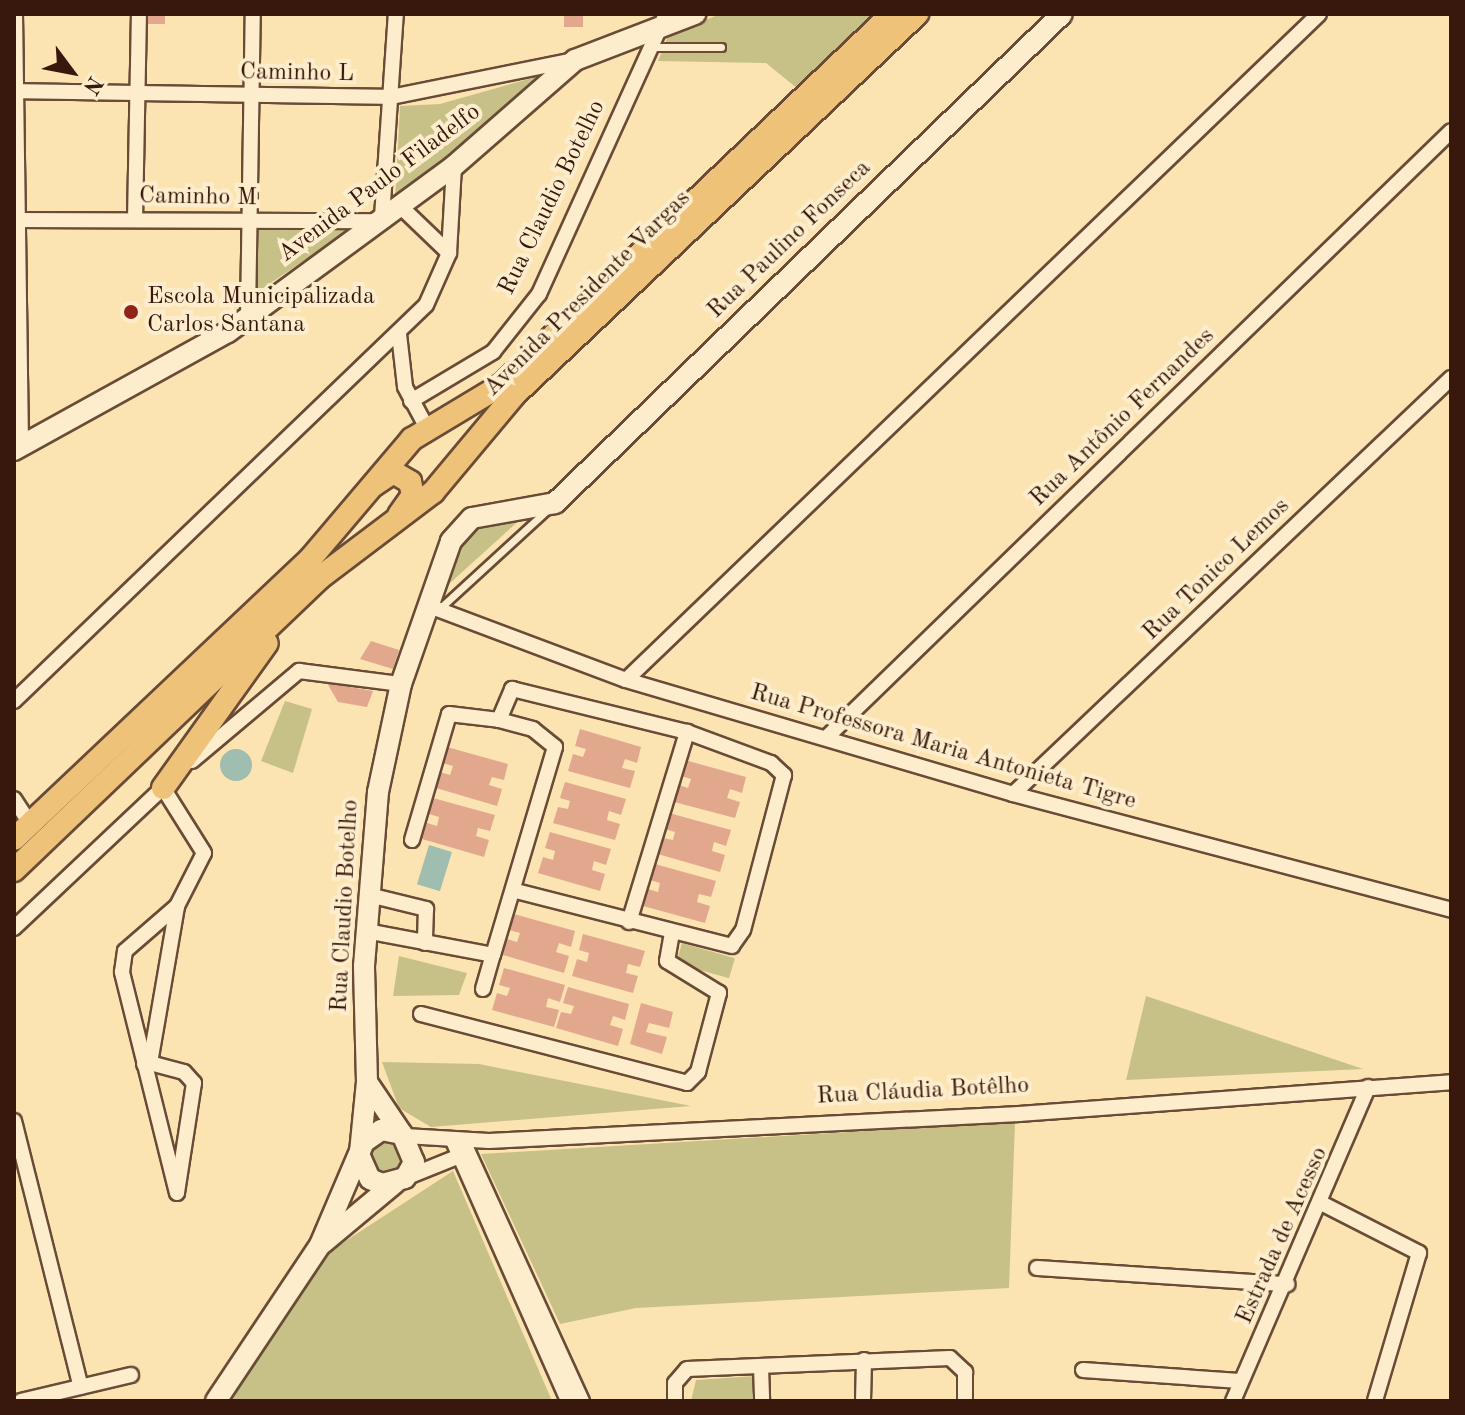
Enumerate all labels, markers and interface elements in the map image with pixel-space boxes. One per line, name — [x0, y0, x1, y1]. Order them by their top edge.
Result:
north arrow — [32, 32, 112, 112]
street label: Caminho L — [240, 59, 354, 89]
text: N — [79, 72, 106, 98]
street label: Rua Claudio Botelho — [493, 96, 613, 300]
street label: Avenida Paulo Filadelfo — [273, 99, 487, 269]
street label: Rua Paulino Fonseca — [702, 155, 878, 325]
street label: Caminho M — [139, 183, 257, 213]
street label: Avenida Presidente Vargas — [479, 185, 697, 403]
place label: Escola Municipalizada Carlos Santana — [147, 284, 375, 340]
marker: Escola Municipalizada Carlos Santana — [122, 303, 140, 321]
street label: Rua Antônio Fernandes — [1025, 322, 1221, 514]
street label: Rua Tonico Lemos — [1138, 493, 1296, 647]
street label: Rua Professora Maria Antonieta Tigre — [747, 679, 1139, 817]
street label: Rua Claudio Botelho — [326, 799, 366, 1013]
street label: Rua Cláudia Botêlho — [816, 1072, 1030, 1112]
street label: Estrada de Acesso — [1231, 1143, 1335, 1329]

